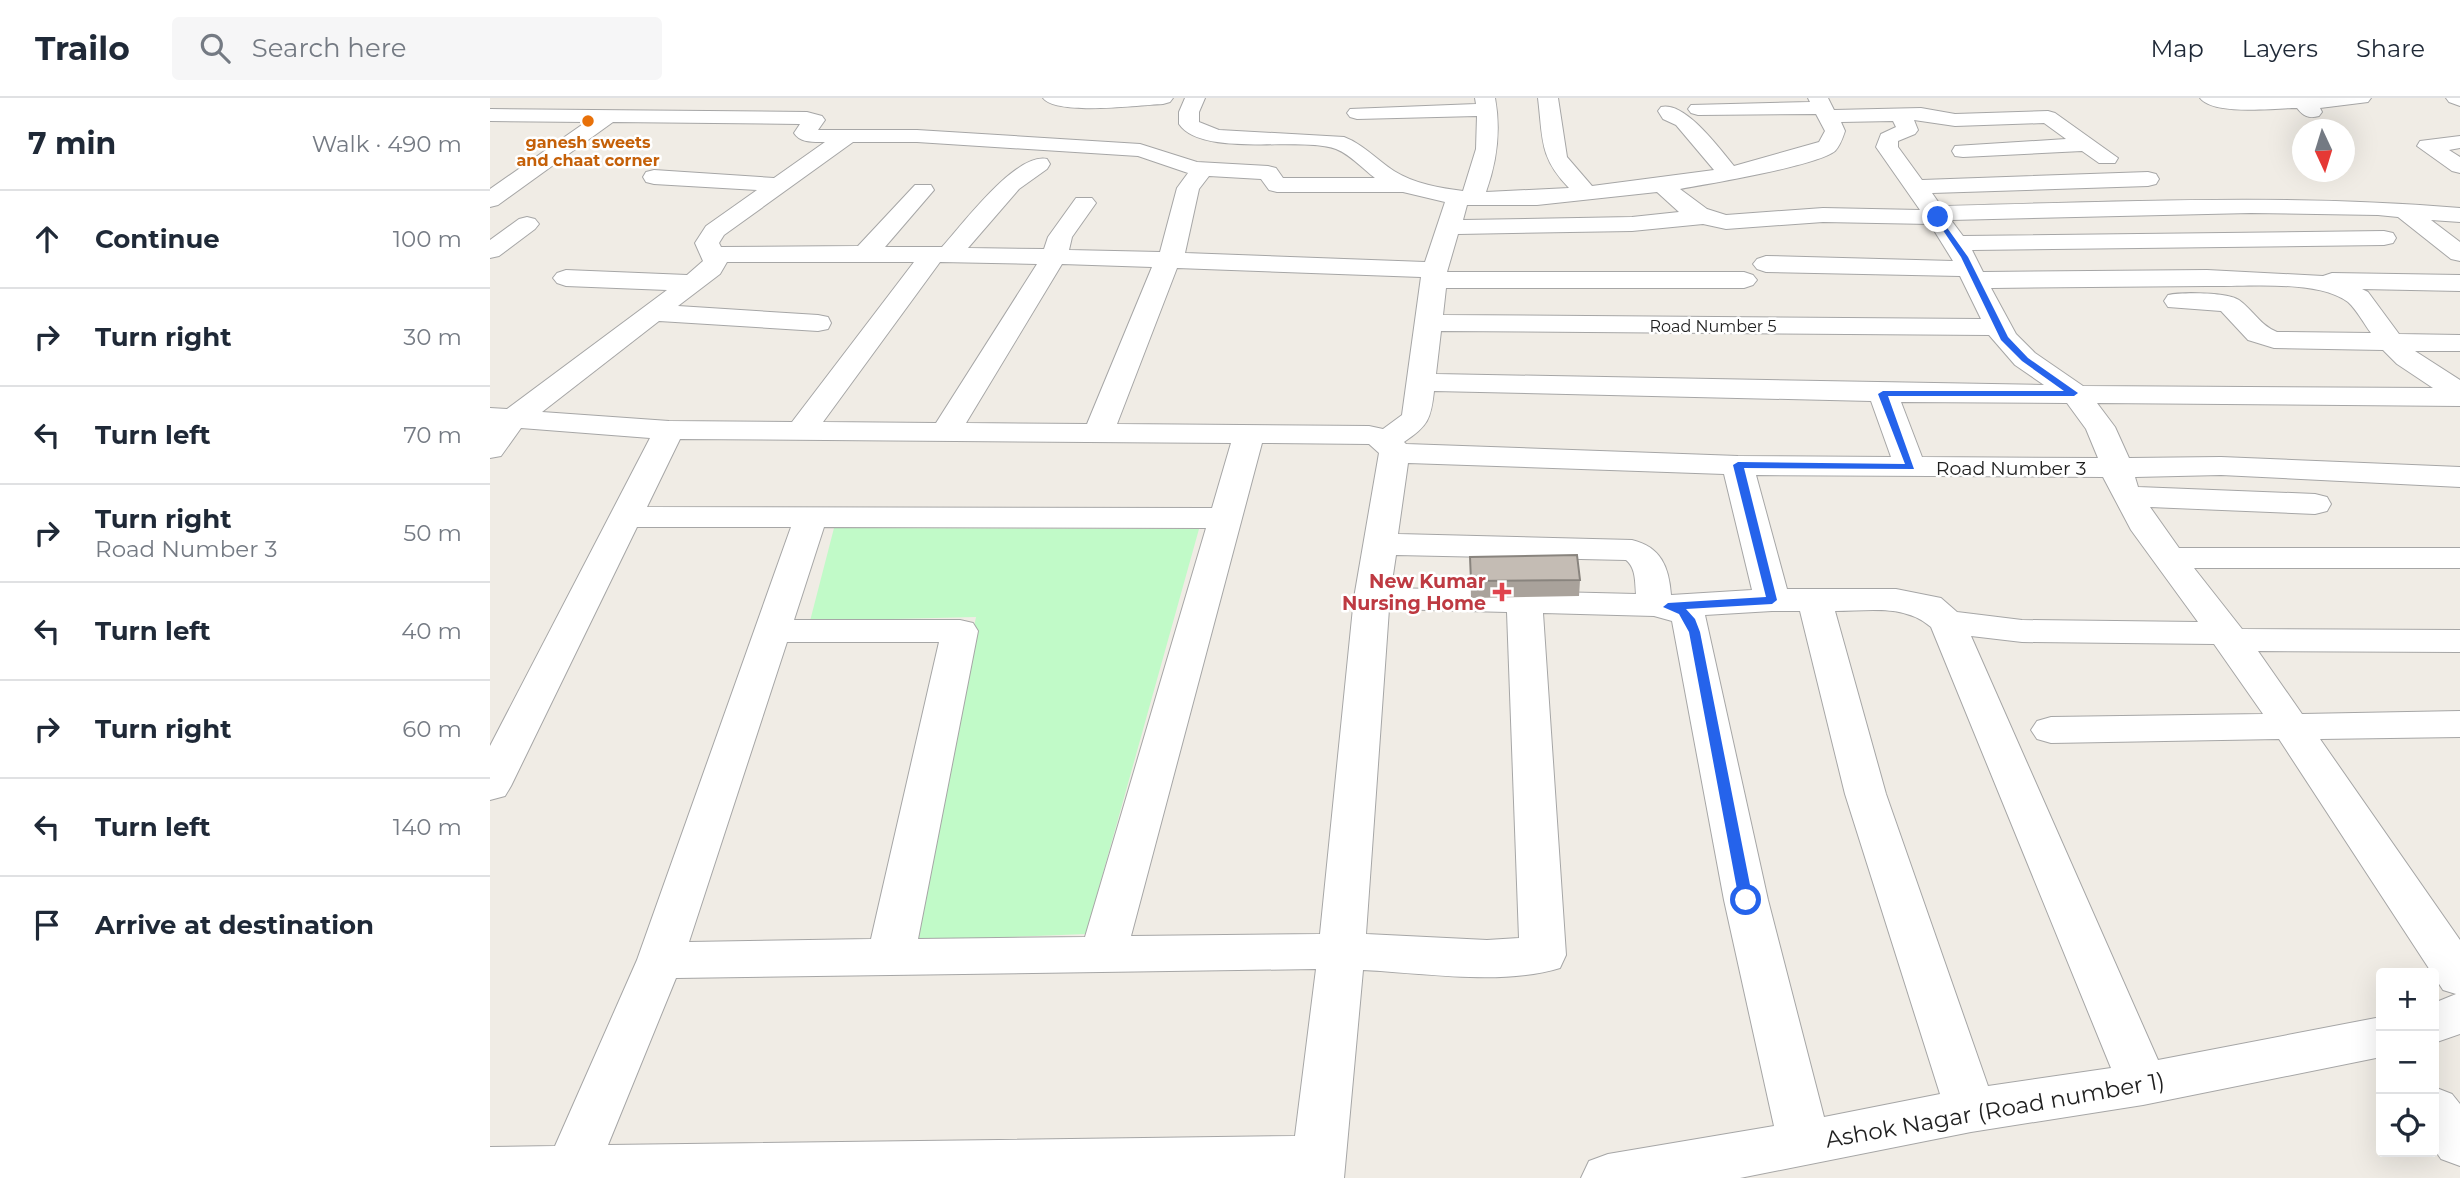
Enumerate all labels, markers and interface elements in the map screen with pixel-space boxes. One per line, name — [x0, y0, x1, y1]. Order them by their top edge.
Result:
search box — [172, 17, 662, 80]
text: Trailo — [35, 28, 130, 68]
icon: search — [196, 29, 234, 67]
text: Search here — [252, 32, 406, 64]
text: Map — [2150, 34, 2204, 63]
text: Layers — [2242, 34, 2318, 63]
text: Share — [2356, 34, 2425, 63]
marker: ganesh sweets and chaat corner — [580, 113, 596, 129]
north arrow — [2292, 119, 2355, 182]
text: 7 min — [28, 125, 116, 162]
text: Walk · 490 m — [312, 130, 462, 158]
place label: ganesh sweets and chaat corner — [516, 133, 660, 170]
route end — [1922, 201, 1953, 232]
icon: ahead — [28, 220, 66, 258]
text: Continue — [95, 223, 220, 255]
text: 100 m — [393, 225, 462, 253]
street label: Road Number 5 — [1650, 317, 1776, 336]
icon: right — [28, 318, 66, 356]
text: Turn right — [95, 321, 231, 353]
text: 30 m — [403, 323, 462, 351]
icon: left — [28, 416, 66, 454]
text: Turn left — [95, 419, 211, 451]
text: 70 m — [403, 421, 462, 449]
street label: Road Number 3 — [1936, 457, 2086, 480]
text: Turn right — [95, 503, 231, 535]
icon: right — [28, 514, 66, 552]
text: 50 m — [403, 519, 462, 547]
text: Road Number 3 — [95, 535, 277, 563]
place label: New Kumar Nursing Home — [1342, 570, 1486, 615]
marker: New Kumar Nursing Home — [1492, 582, 1512, 602]
icon: left — [28, 612, 66, 650]
text: Turn left — [95, 615, 211, 647]
text: 40 m — [401, 617, 462, 645]
icon: right — [28, 710, 66, 748]
text: Turn right — [95, 713, 231, 745]
text: 60 m — [402, 715, 462, 743]
icon: left — [28, 808, 66, 846]
text: Turn left — [95, 811, 211, 843]
text: 140 m — [393, 813, 462, 841]
route start — [1730, 884, 1761, 915]
icon: arrive — [28, 906, 66, 944]
text: Arrive at destination — [95, 909, 374, 941]
map controls — [2376, 968, 2439, 1157]
button: + — [2376, 968, 2439, 1031]
button: − — [2376, 1031, 2439, 1094]
street label: Ashok Nagar (Road number 1) — [1823, 1066, 2167, 1154]
button: locate — [2376, 1094, 2439, 1157]

